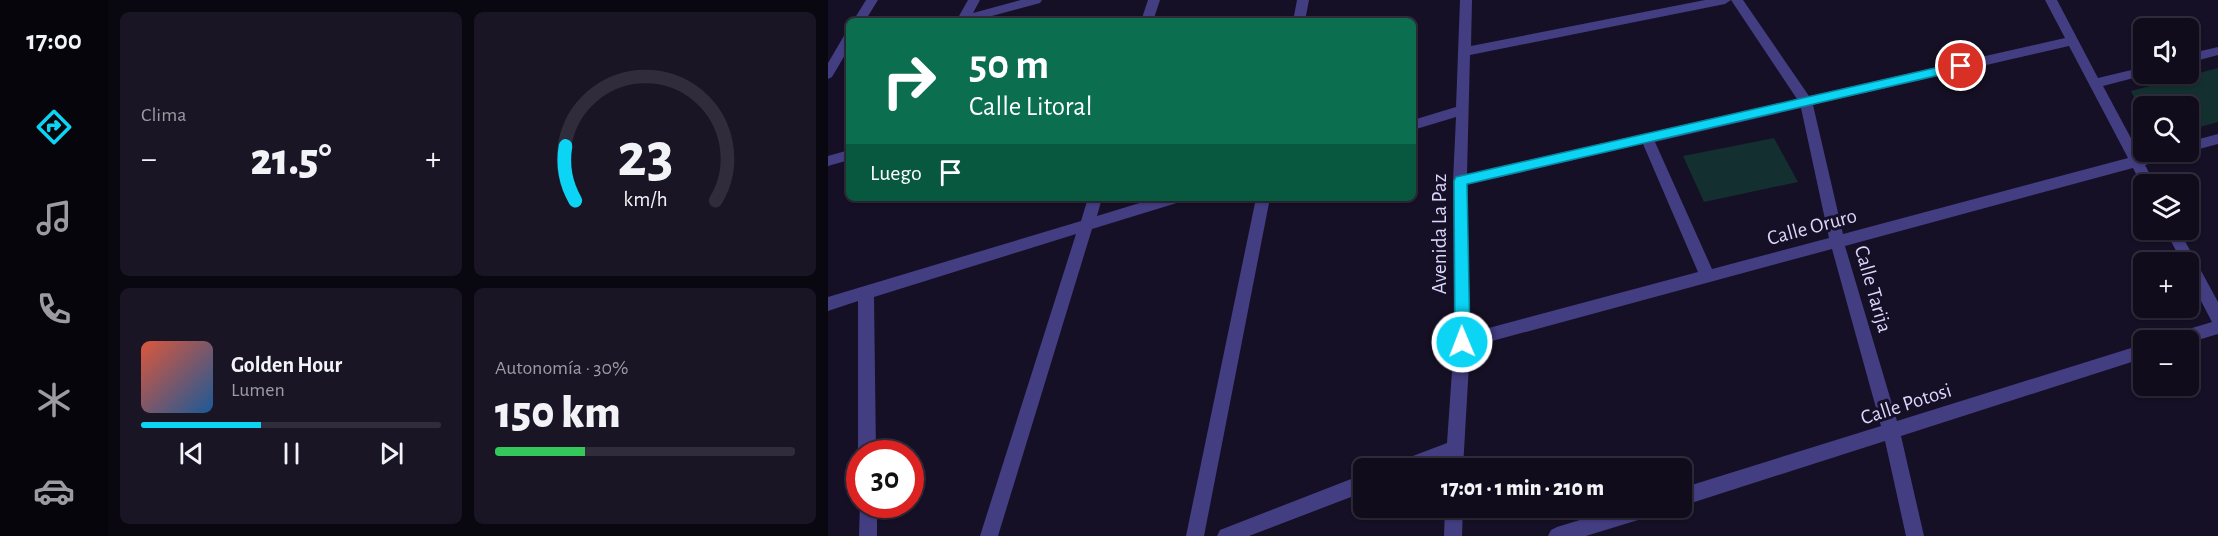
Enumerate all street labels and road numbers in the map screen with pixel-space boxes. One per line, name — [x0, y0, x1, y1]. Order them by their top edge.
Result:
street label: Avenida La Paz — [1429, 174, 1450, 294]
street label: Calle Oruro — [1765, 205, 1859, 249]
street label: Calle Tarija — [1851, 243, 1896, 335]
street label: Calle Potosi — [1858, 379, 1954, 429]

